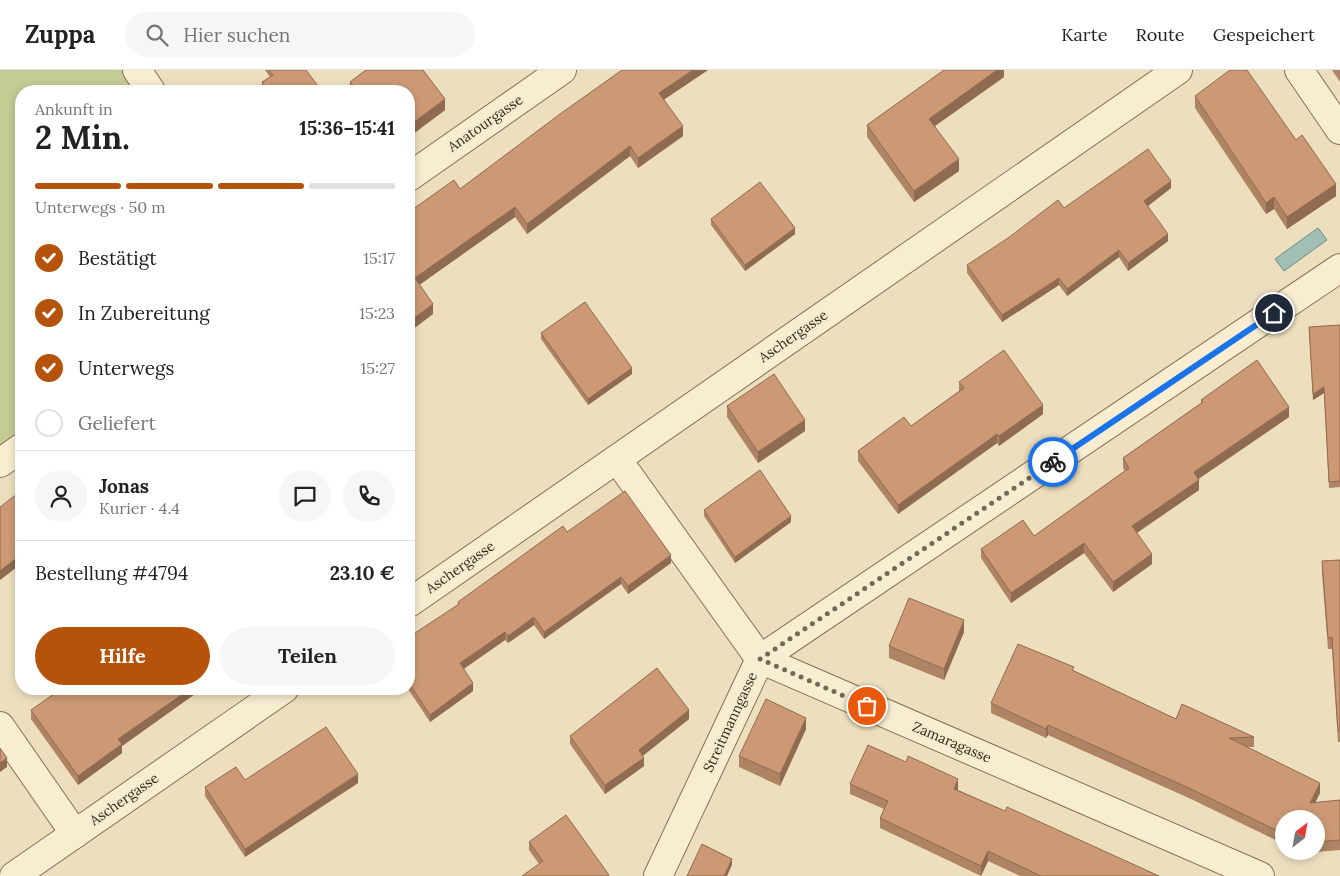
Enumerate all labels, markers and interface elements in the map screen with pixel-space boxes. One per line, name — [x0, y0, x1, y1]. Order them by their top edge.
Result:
search box — [125, 12, 475, 57]
text: Zuppa — [25, 19, 95, 50]
icon: search — [143, 21, 171, 49]
text: Hier suchen — [183, 23, 290, 47]
text: Karte — [1061, 23, 1107, 46]
text: Route — [1135, 23, 1185, 46]
text: Gespeichert — [1213, 23, 1315, 46]
street label: Anatourgasse — [443, 90, 526, 156]
text: Ankunft in — [35, 99, 113, 119]
text: 15:36–15:41 — [299, 116, 395, 140]
text: 2 Min. — [35, 117, 130, 158]
text: Unterwegs · 50 m — [35, 197, 166, 217]
icon: check — [35, 244, 63, 272]
text: Bestätigt — [78, 246, 157, 270]
text: 15:17 — [363, 248, 395, 268]
pin — [1253, 292, 1295, 334]
icon: check — [35, 299, 63, 327]
icon: home — [1260, 299, 1288, 327]
text: In Zubereitung — [78, 301, 210, 325]
text: 15:23 — [359, 303, 395, 323]
street label: Aschergasse — [754, 305, 831, 367]
icon: check — [35, 354, 63, 382]
text: Unterwegs — [78, 356, 174, 380]
text: 15:27 — [360, 358, 395, 378]
text: Geliefert — [78, 411, 156, 435]
courier — [1028, 437, 1078, 487]
icon: bike — [1039, 448, 1067, 476]
button: person — [35, 470, 87, 522]
button: chat — [279, 470, 331, 522]
button: phone — [343, 470, 395, 522]
text: Jonas — [99, 474, 149, 498]
text: Kurier · 4.4 — [99, 498, 180, 518]
street label: Aschergasse — [421, 536, 498, 598]
text: Bestellung #4794 — [35, 561, 188, 585]
text: 23.10 € — [330, 561, 395, 585]
button: Hilfe — [35, 627, 210, 685]
button: Teilen — [220, 627, 395, 685]
street label: Streitmanngasse — [699, 669, 761, 775]
pin — [846, 685, 888, 727]
icon: bag — [853, 692, 881, 720]
street label: Zamaragasse — [910, 717, 995, 767]
street label: Aschergasse — [85, 768, 162, 830]
north arrow — [1275, 810, 1325, 860]
map controls — [1275, 810, 1325, 860]

